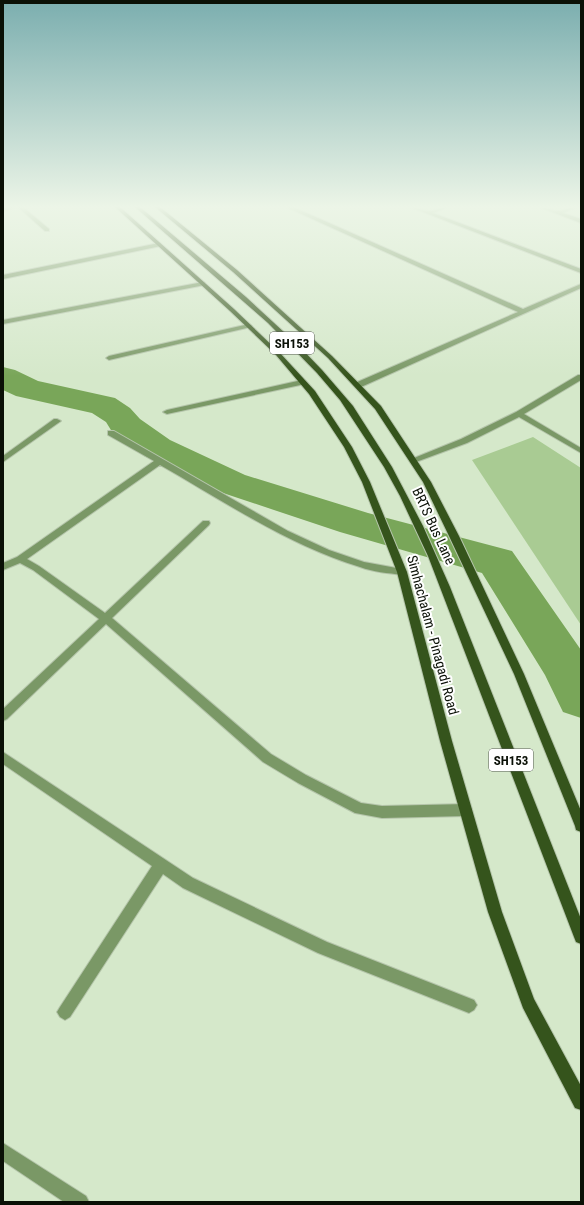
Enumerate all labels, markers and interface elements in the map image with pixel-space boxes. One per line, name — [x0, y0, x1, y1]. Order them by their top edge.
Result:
road number: SH153 — [270, 332, 314, 354]
street label: BRTS Bus Lane — [409, 485, 459, 567]
street label: Simhachalam - Pinagadi Road — [404, 554, 462, 716]
road number: SH153 — [489, 749, 533, 771]

